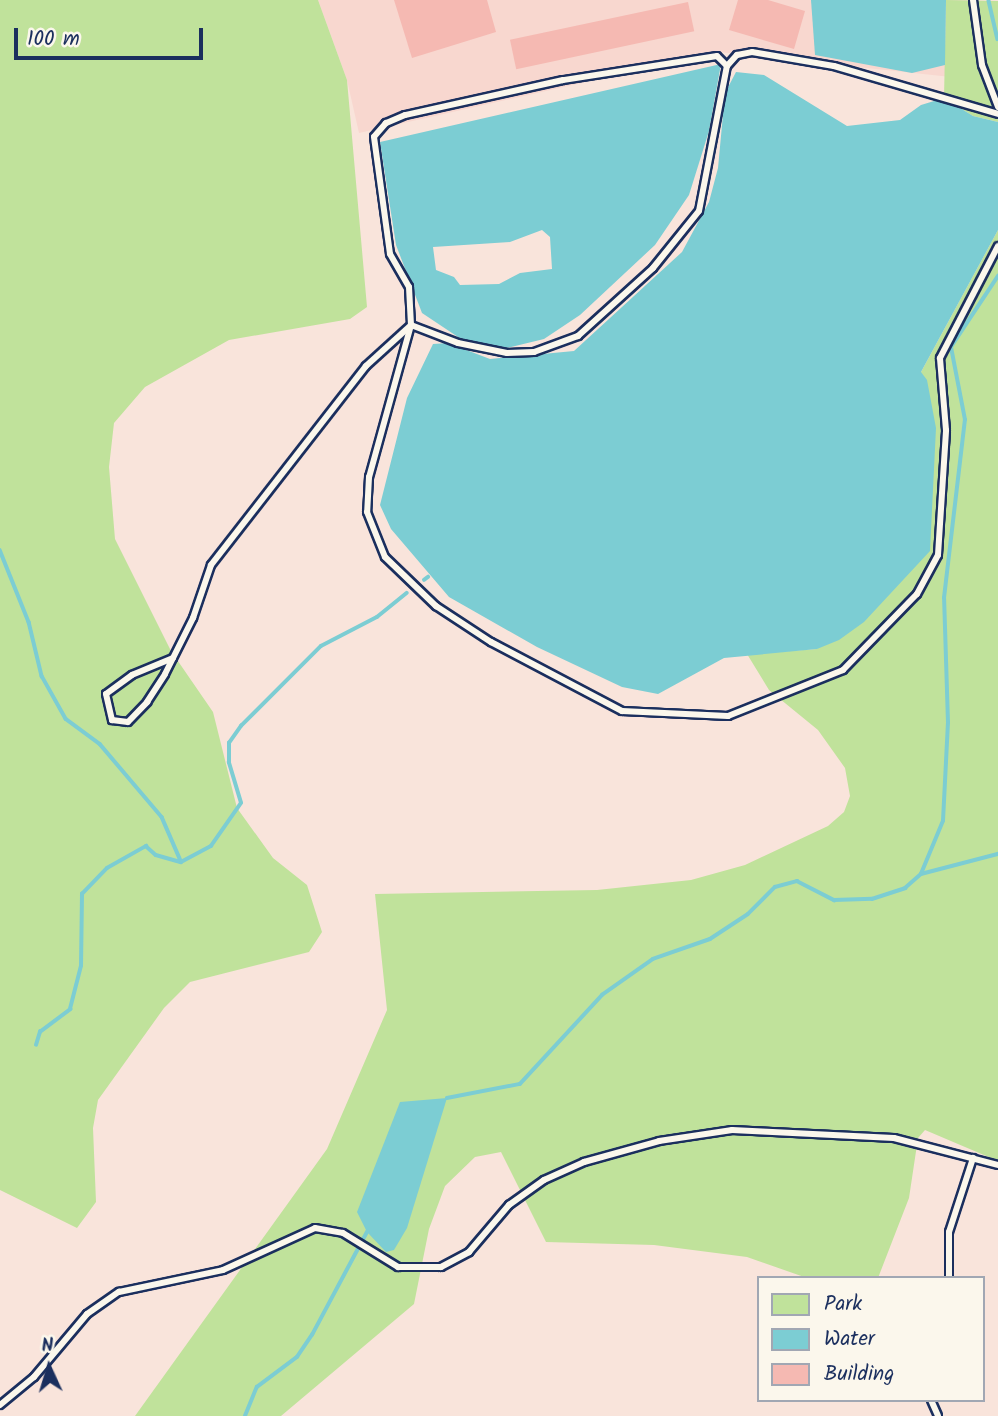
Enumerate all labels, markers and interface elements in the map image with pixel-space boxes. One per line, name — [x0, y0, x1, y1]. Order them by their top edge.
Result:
scale bar — [18, 14, 206, 58]
text: 100 m — [27, 23, 80, 56]
legend — [757, 1276, 984, 1402]
text: Park — [824, 1288, 862, 1321]
text: Water — [824, 1323, 875, 1356]
text: N — [41, 1331, 55, 1361]
north arrow — [14, 1332, 84, 1402]
text: Building — [824, 1358, 894, 1391]

